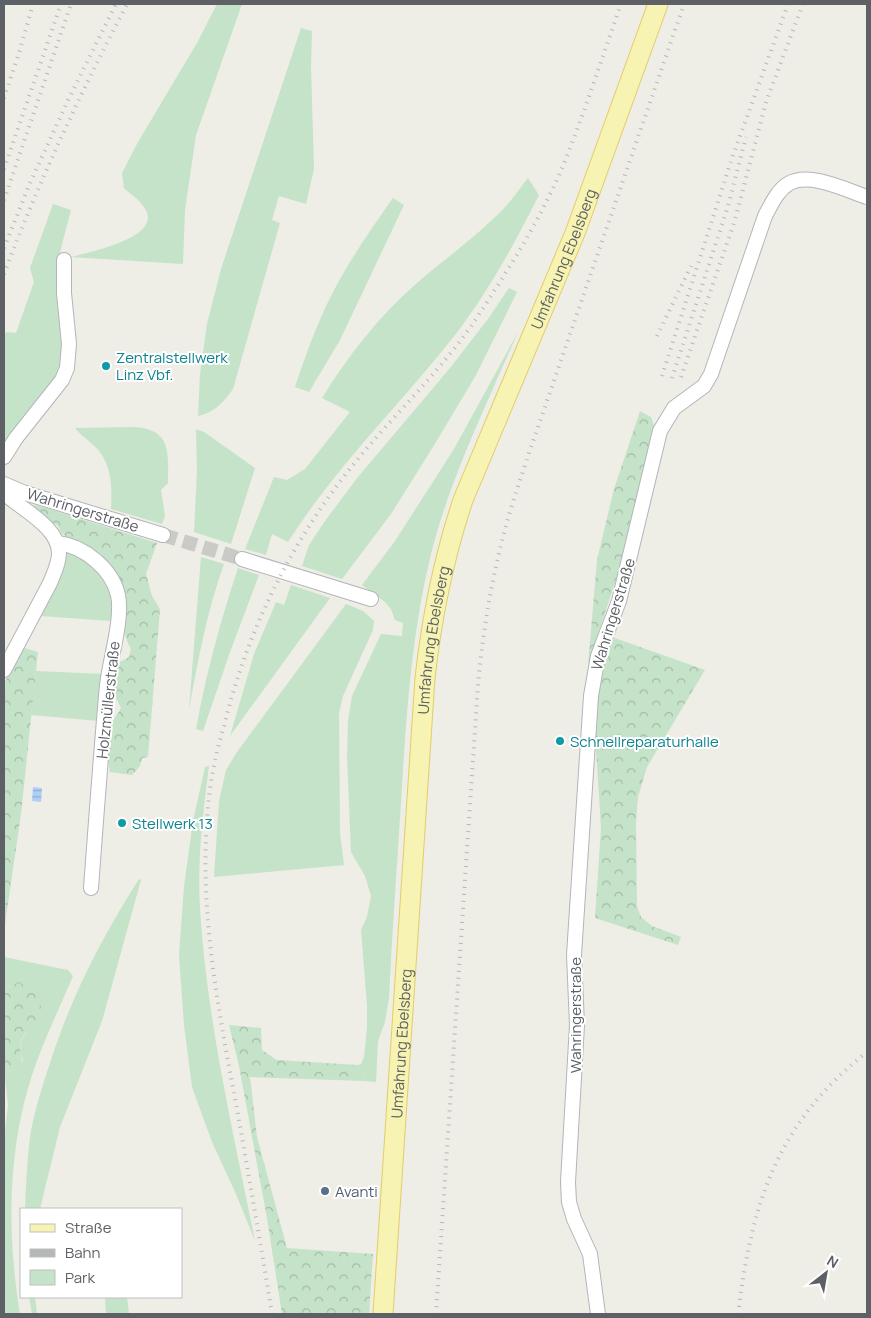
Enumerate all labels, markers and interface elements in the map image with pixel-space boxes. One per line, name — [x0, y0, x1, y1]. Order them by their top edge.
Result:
street label: Umfahrung Ebelsberg — [525, 185, 601, 332]
place label: Zentralstellwerk Linz Vbf. — [116, 347, 228, 385]
marker: Zentralstellwerk Linz Vbf. — [100, 360, 112, 372]
street label: Wahringerstraße — [24, 483, 142, 537]
street label: Wahringerstraße — [586, 555, 640, 673]
street label: Umfahrung Ebelsberg — [412, 564, 454, 715]
street label: Holzmüllerstraße — [91, 640, 125, 760]
place label: Schnellreparaturhalle — [570, 731, 719, 752]
marker: Schnellreparaturhalle — [554, 735, 566, 747]
place label: Stellwerk 13 — [132, 813, 213, 834]
marker: Stellwerk 13 — [116, 817, 128, 829]
street label: Wahringerstraße — [565, 957, 586, 1073]
street label: Umfahrung Ebelsberg — [385, 968, 416, 1119]
place label: Avanti — [335, 1181, 378, 1202]
marker: Avanti — [319, 1185, 331, 1197]
legend — [20, 1208, 182, 1298]
text: Straße — [65, 1217, 112, 1238]
text: Bahn — [65, 1242, 100, 1263]
north arrow — [801, 1248, 851, 1298]
text: N — [824, 1251, 842, 1272]
text: Park — [65, 1267, 95, 1288]

